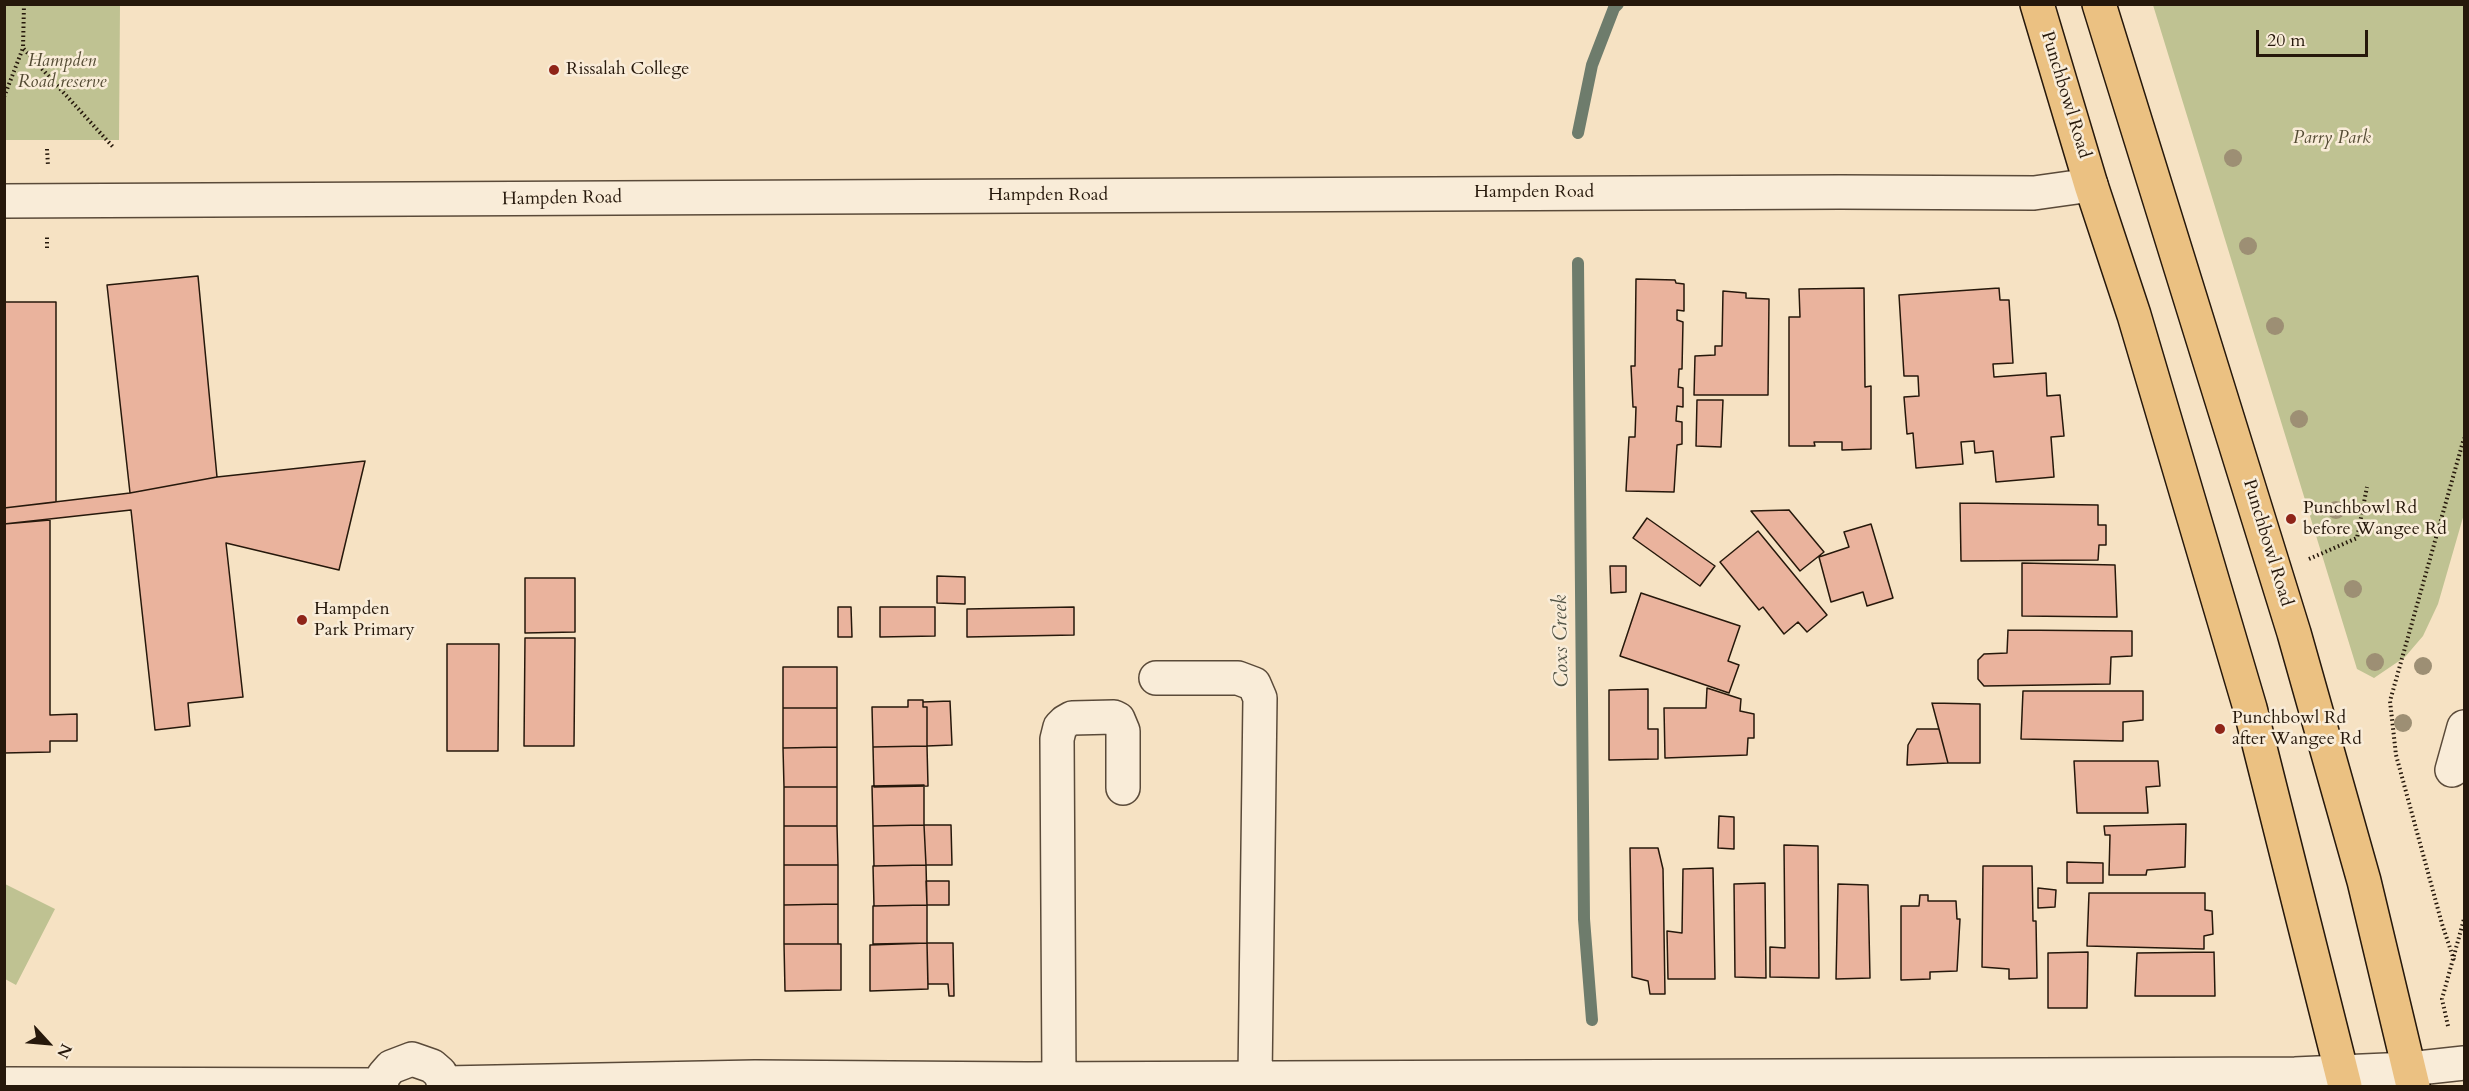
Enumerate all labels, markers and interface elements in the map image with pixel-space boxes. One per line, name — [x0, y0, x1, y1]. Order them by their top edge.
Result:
scale bar — [2259, 18, 2372, 56]
text: 20 m — [2267, 28, 2306, 53]
street label: Punchbowl Road — [2035, 29, 2095, 161]
park label: Hampden Road reserve — [18, 51, 106, 94]
place label: Rissalah College — [566, 59, 690, 81]
marker: Rissalah College — [547, 63, 561, 77]
park label: Parry Park — [2293, 128, 2371, 150]
street label: Hampden Road — [1474, 182, 1594, 204]
street label: Hampden Road — [988, 185, 1108, 207]
street label: Hampden Road — [502, 187, 622, 211]
street label: Punchbowl Road — [2237, 477, 2297, 609]
place label: Punchbowl Rd before Wangee Rd — [2303, 498, 2447, 540]
marker: Punchbowl Rd before Wangee Rd — [2284, 512, 2298, 526]
water label: Coxs Creek — [1549, 594, 1575, 688]
place label: Hampden Park Primary — [314, 599, 415, 642]
marker: Hampden Park Primary — [295, 613, 309, 627]
place label: Punchbowl Rd after Wangee Rd — [2232, 708, 2362, 750]
marker: Punchbowl Rd after Wangee Rd — [2213, 722, 2227, 736]
north arrow — [18, 1013, 78, 1073]
text: N — [51, 1040, 77, 1062]

